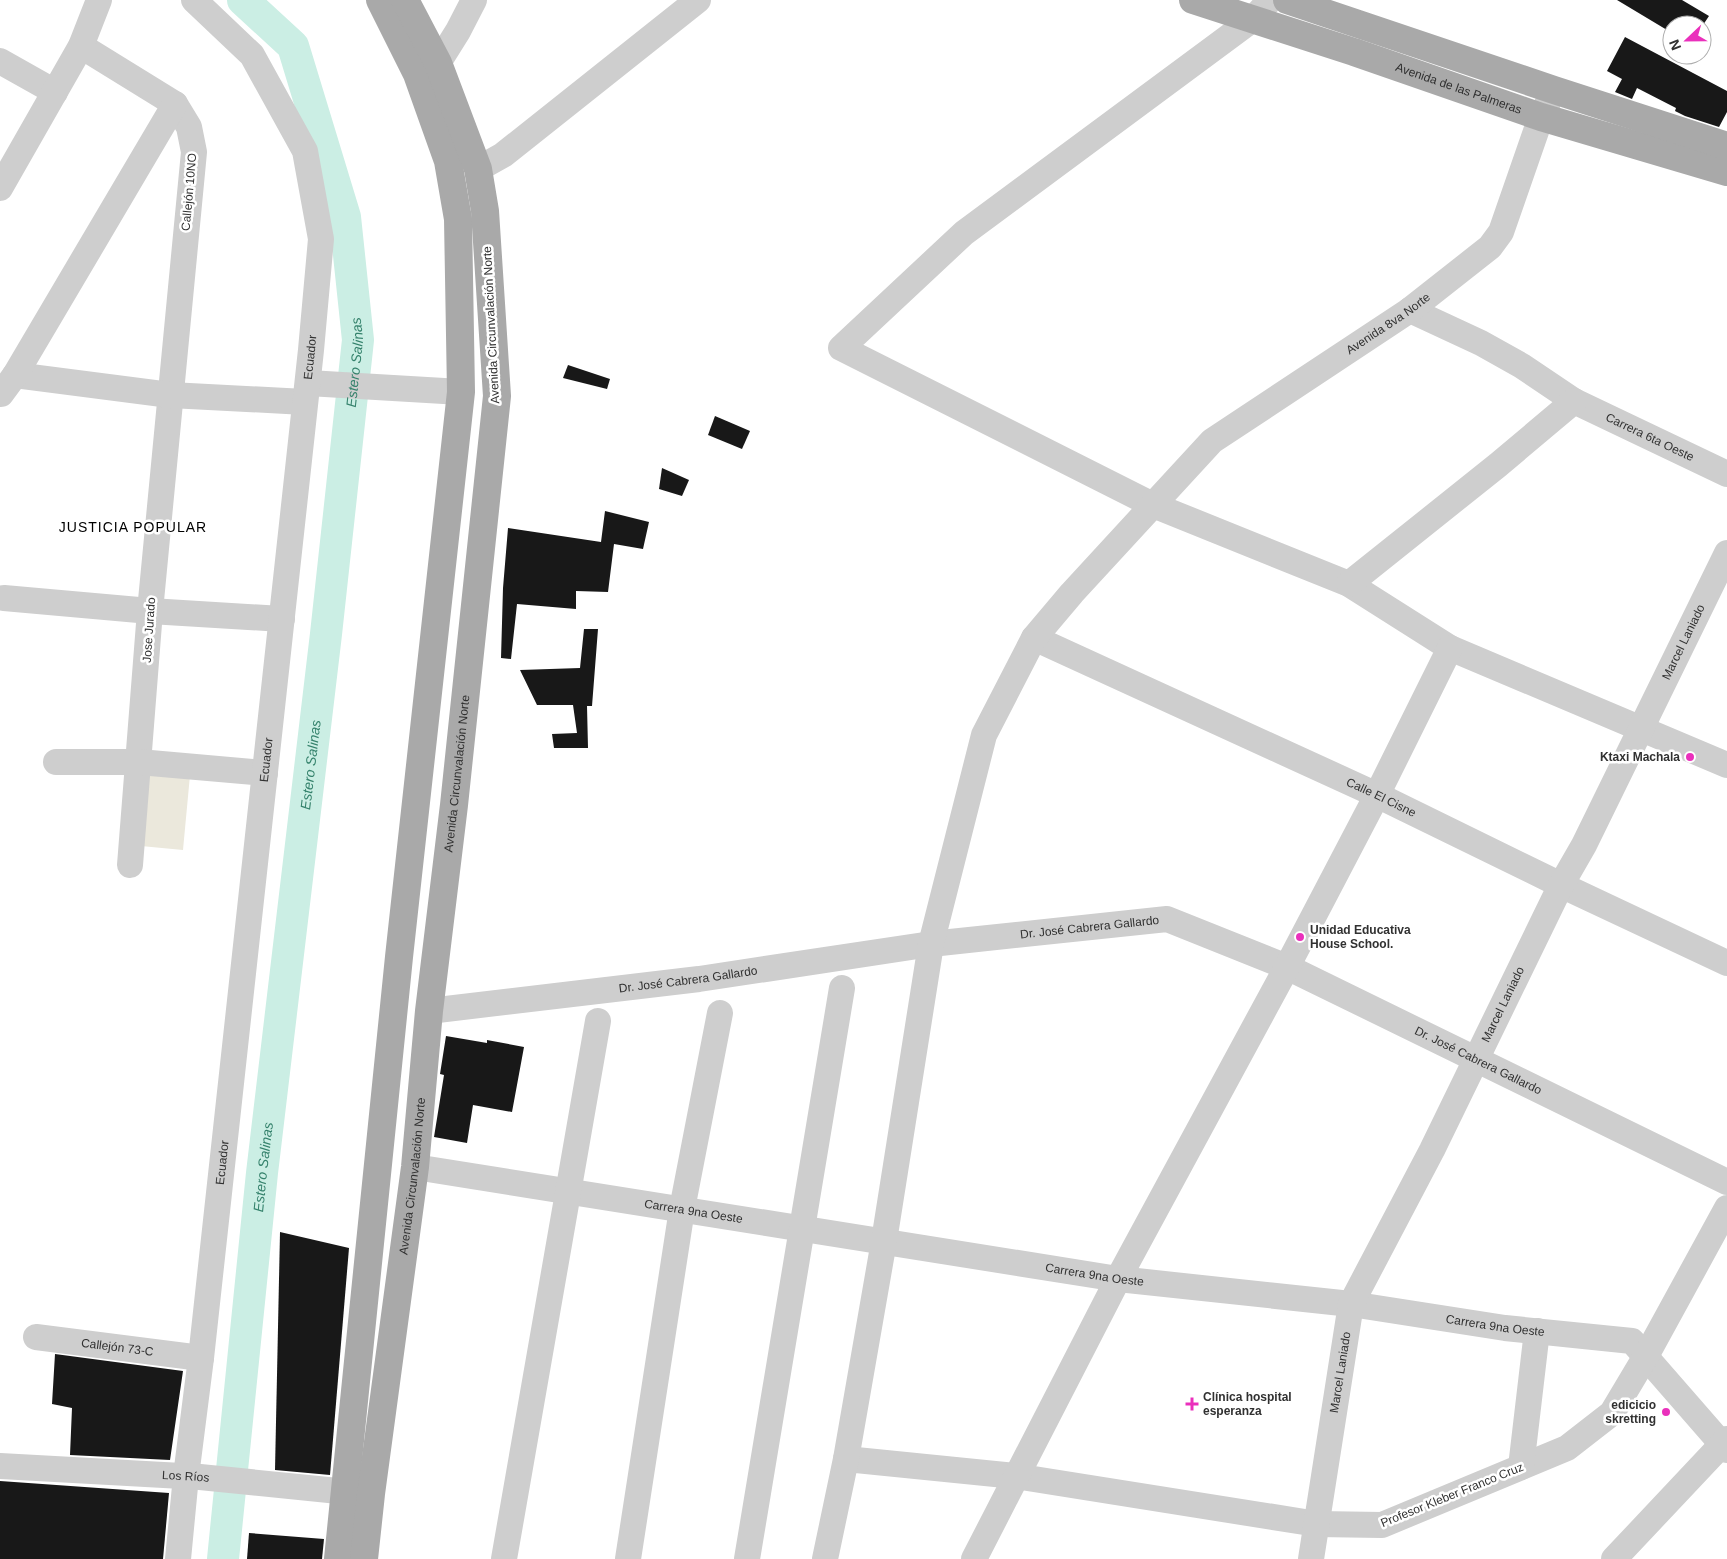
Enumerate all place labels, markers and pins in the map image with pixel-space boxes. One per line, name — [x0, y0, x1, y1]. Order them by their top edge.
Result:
place label: Ktaxi Machala — [1600, 750, 1680, 764]
marker: Ktaxi Machala — [1684, 751, 1696, 763]
place label: Unidad Educativa House School. — [1310, 923, 1411, 951]
marker: Unidad Educativa House School. — [1294, 931, 1306, 943]
place label: Clínica hospital esperanza — [1203, 1390, 1292, 1418]
marker: Clínica hospital esperanza — [1185, 1397, 1199, 1411]
place label: edicicio skretting — [1605, 1398, 1656, 1426]
marker: edicicio skretting — [1660, 1406, 1672, 1418]

